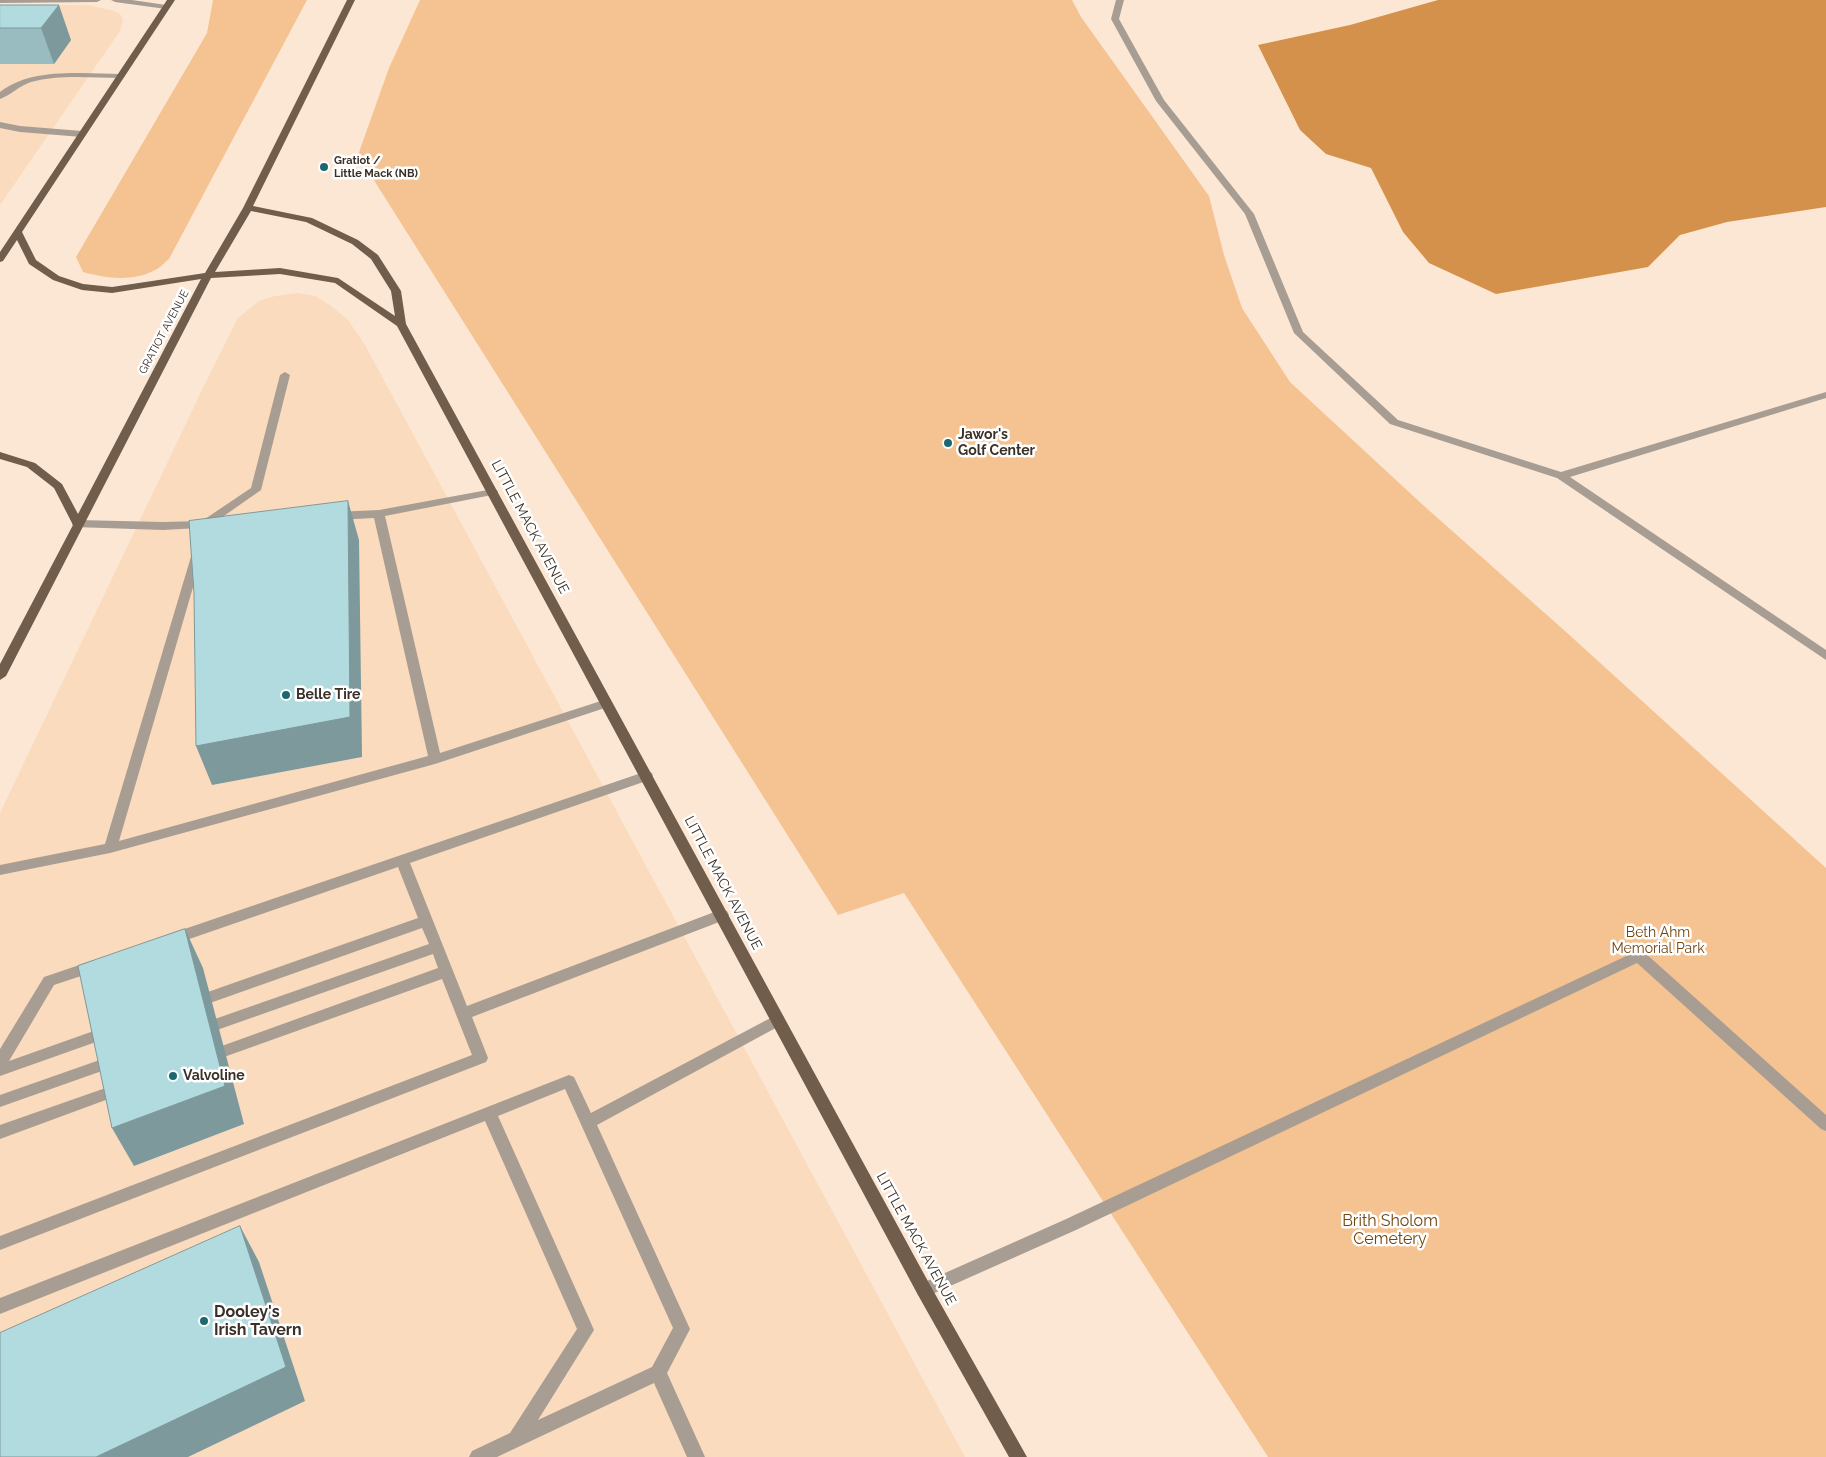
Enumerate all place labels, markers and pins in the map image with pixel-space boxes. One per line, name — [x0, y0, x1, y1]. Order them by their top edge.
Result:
place label: Gratiot / Little Mack (NB) — [334, 154, 418, 180]
marker: Gratiot / Little Mack (NB) — [318, 161, 330, 173]
place label: Jawor's Golf Center — [958, 427, 1035, 460]
marker: Jawor's Golf Center — [942, 437, 954, 449]
place label: Belle Tire — [296, 687, 360, 703]
marker: Belle Tire — [280, 689, 292, 701]
place label: Valvoline — [183, 1068, 245, 1084]
marker: Valvoline — [167, 1070, 179, 1082]
place label: Dooley's Irish Tavern — [214, 1302, 302, 1340]
marker: Dooley's Irish Tavern — [198, 1315, 210, 1327]

